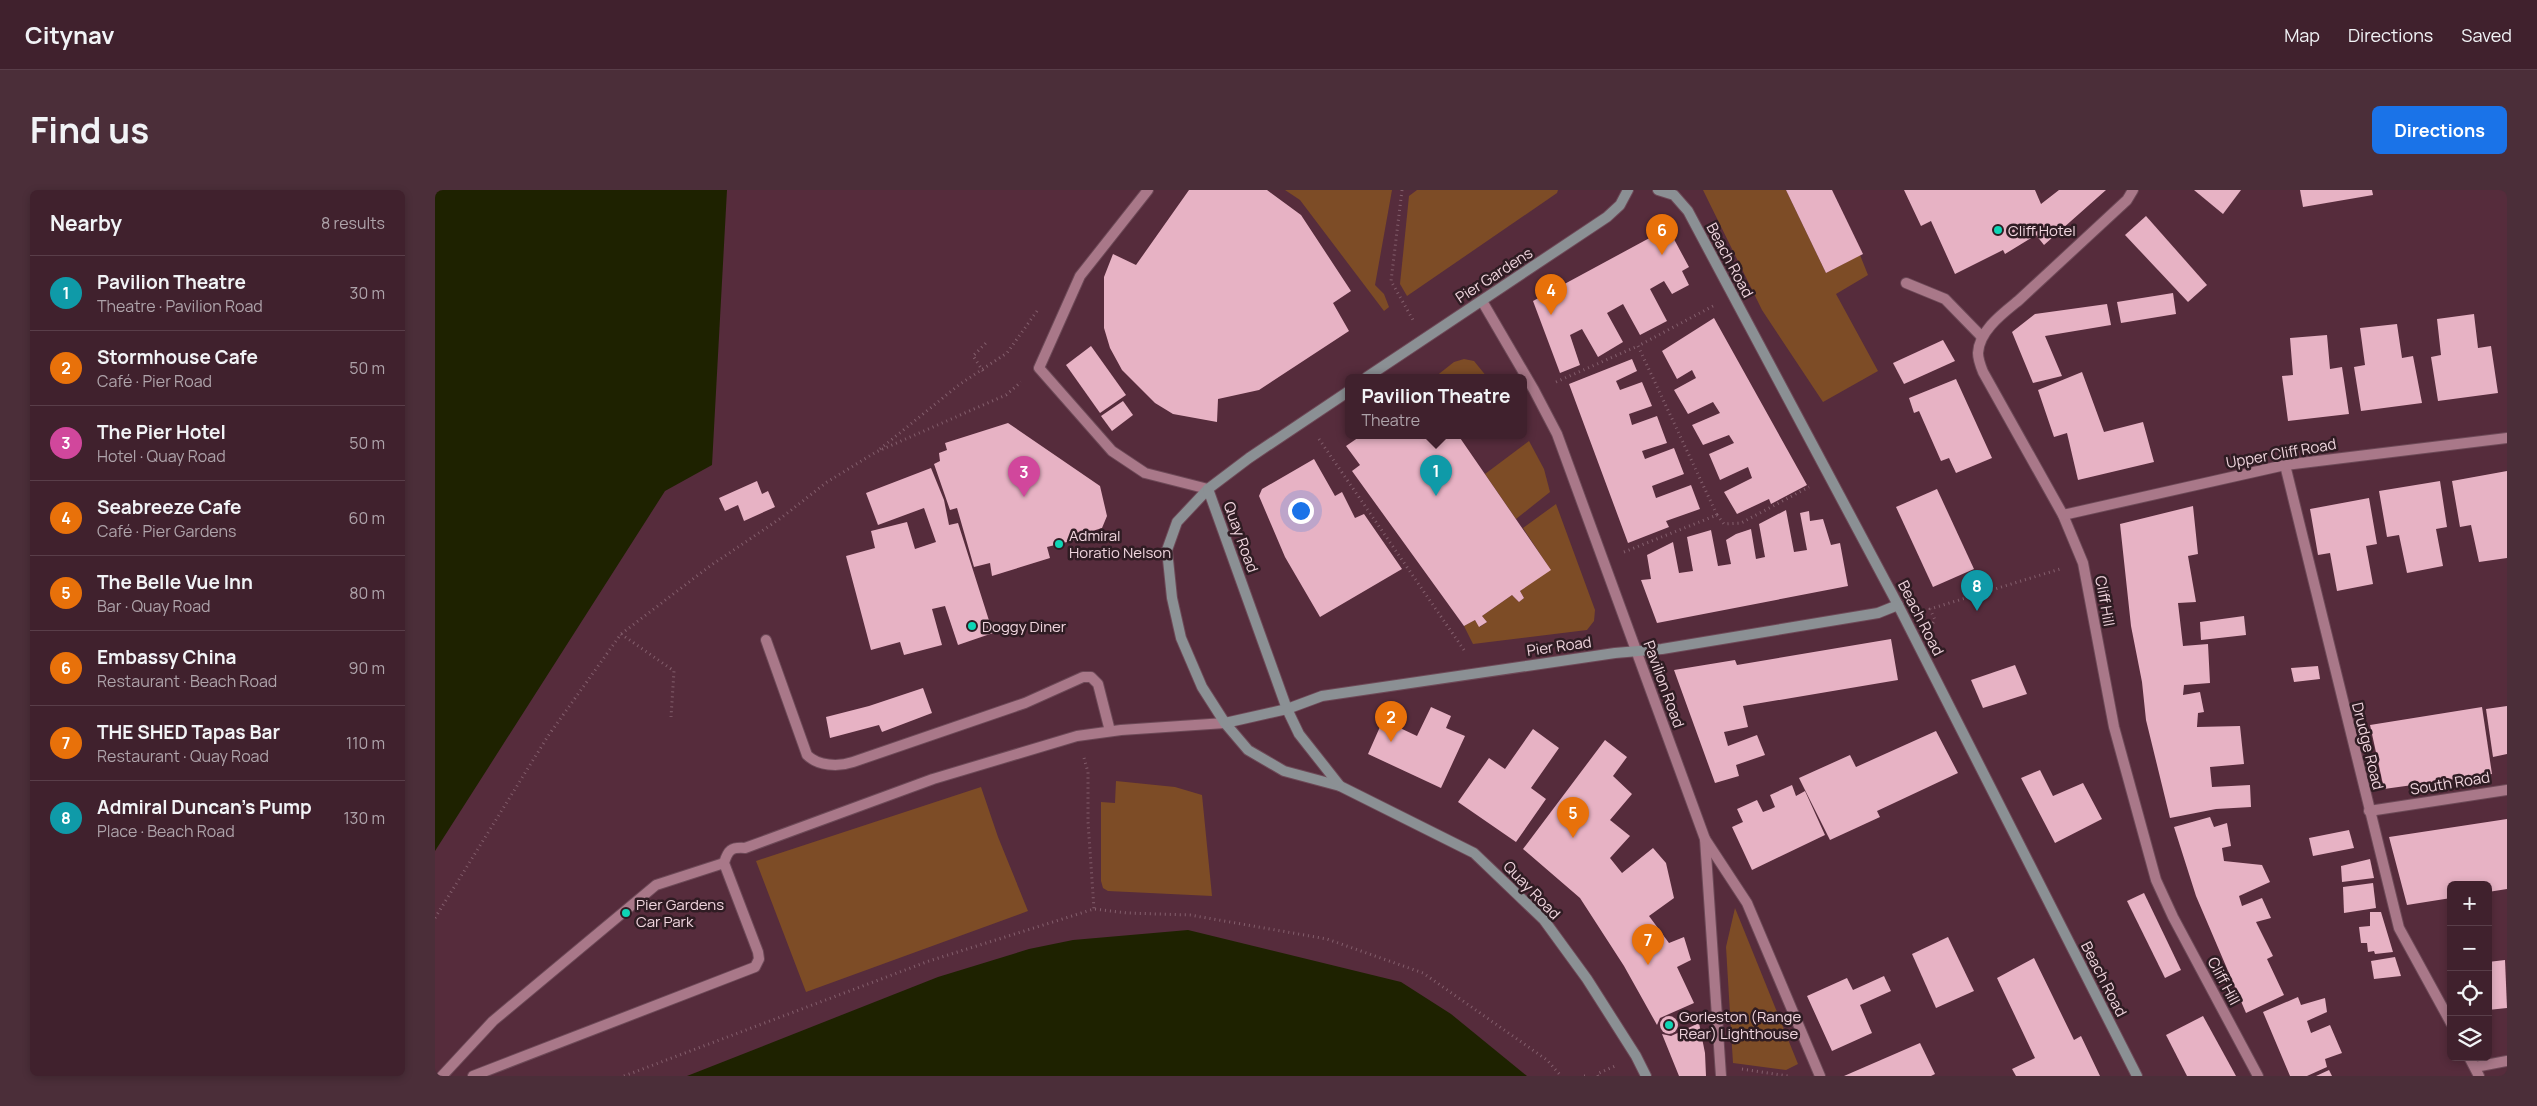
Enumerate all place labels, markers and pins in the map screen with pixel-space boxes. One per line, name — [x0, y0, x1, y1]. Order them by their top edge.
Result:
pin: 6 — [1646, 214, 1678, 255]
place label: Cliff Hotel — [2008, 220, 2076, 241]
marker: Cliff Hotel — [1992, 224, 2004, 236]
pin: 4 — [1535, 274, 1567, 315]
pin: 1 — [1420, 455, 1452, 496]
pin: 3 — [1008, 456, 1040, 497]
place label: Admiral Horatio Nelson — [1069, 525, 1171, 563]
marker: Admiral Horatio Nelson — [1053, 538, 1065, 550]
pin: 8 — [1961, 570, 1993, 611]
place label: Doggy Diner — [982, 616, 1067, 637]
marker: Doggy Diner — [966, 620, 978, 632]
pin: 2 — [1375, 701, 1407, 742]
pin: 5 — [1557, 797, 1589, 838]
place label: Pier Gardens Car Park — [636, 894, 724, 932]
marker: Pier Gardens Car Park — [620, 907, 632, 919]
pin: 7 — [1632, 924, 1664, 965]
place label: Gorleston (Range Rear) Lighthouse — [1679, 1006, 1801, 1044]
marker: Gorleston (Range Rear) Lighthouse — [1663, 1019, 1675, 1031]

